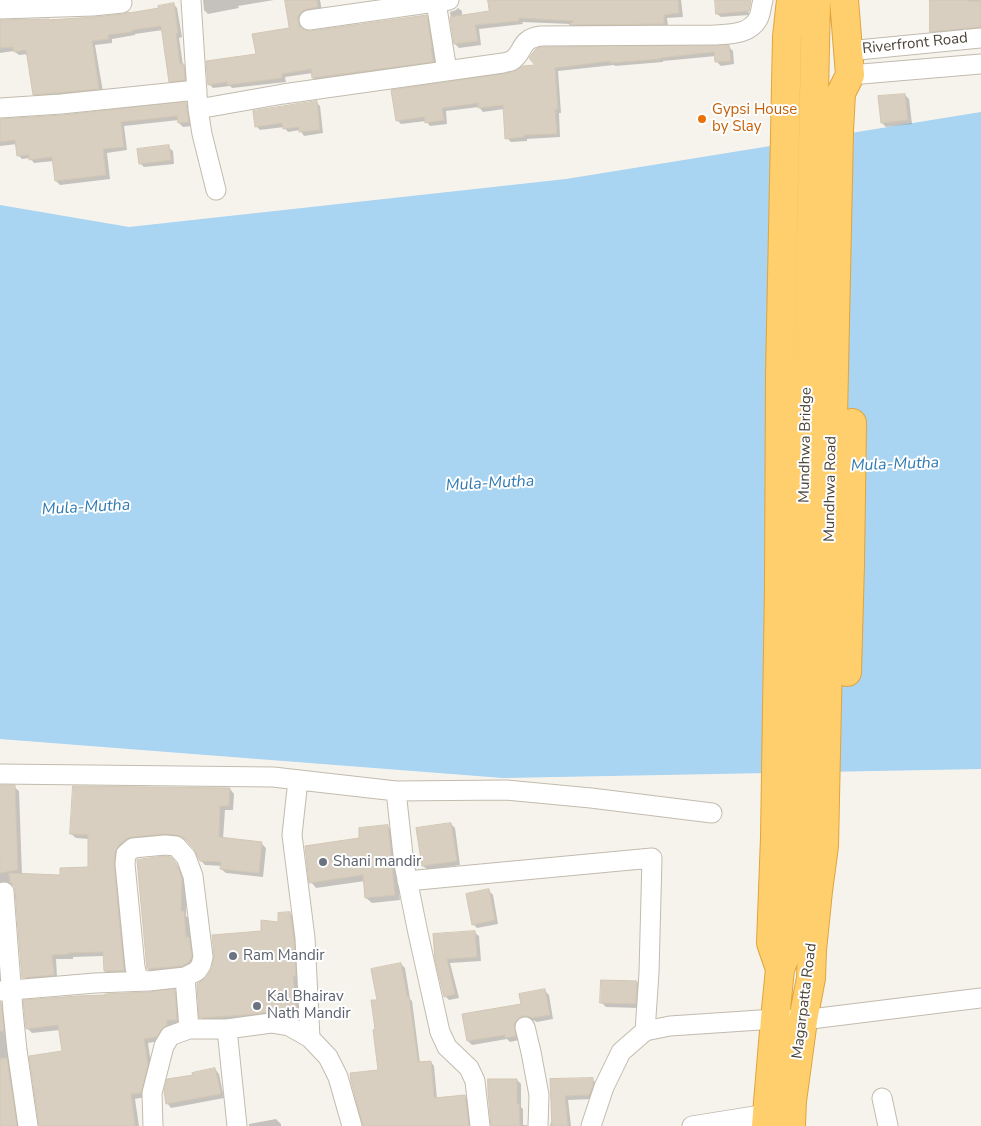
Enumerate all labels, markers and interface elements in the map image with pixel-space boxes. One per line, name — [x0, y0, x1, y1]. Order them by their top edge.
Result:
street label: Riverfront Road — [861, 30, 969, 58]
place label: Gypsi House by Slay — [712, 101, 797, 136]
marker: Gypsi House by Slay — [696, 113, 708, 125]
street label: Mundhwa Bridge — [796, 387, 816, 503]
street label: Mundhwa Road — [821, 436, 841, 542]
water label: Mula-Mutha — [850, 454, 940, 476]
water label: Mula-Mutha — [445, 472, 535, 496]
water label: Mula-Mutha — [41, 496, 131, 520]
place label: Shani mandir — [333, 853, 421, 871]
marker: Shani mandir — [317, 856, 329, 868]
street label: Magarpatta Road — [789, 942, 821, 1060]
place label: Ram Mandir — [243, 947, 325, 965]
marker: Ram Mandir — [227, 950, 239, 962]
place label: Kal Bhairav Nath Mandir — [267, 988, 351, 1023]
marker: Kal Bhairav Nath Mandir — [251, 1000, 263, 1012]

